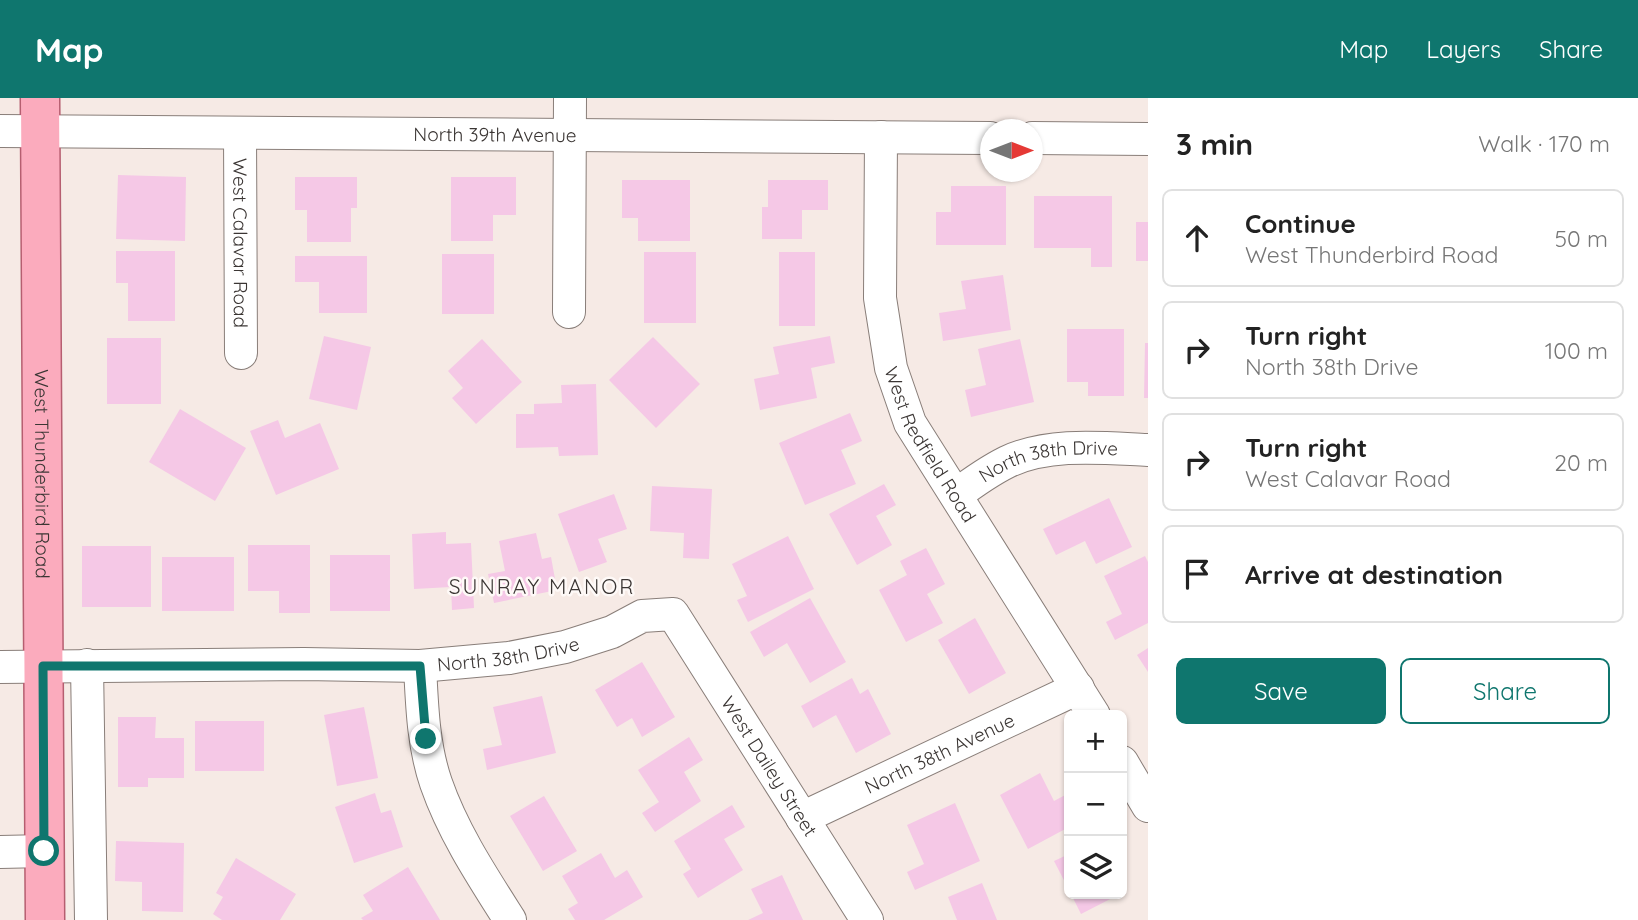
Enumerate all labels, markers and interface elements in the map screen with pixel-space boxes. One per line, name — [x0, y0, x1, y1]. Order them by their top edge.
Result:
text: Map — [35, 29, 103, 70]
text: Map — [1339, 34, 1388, 64]
text: Layers — [1426, 34, 1501, 64]
text: Share — [1539, 34, 1603, 64]
north arrow — [980, 119, 1043, 182]
street label: North 39th Avenue — [413, 122, 577, 147]
text: 3 min — [1176, 125, 1253, 163]
text: Walk · 170 m — [1478, 129, 1610, 158]
street label: West Calavar Road — [228, 158, 253, 328]
text: Continue — [1245, 207, 1356, 240]
icon: ahead — [1178, 219, 1216, 257]
text: 50 m — [1555, 224, 1608, 253]
text: West Thunderbird Road — [1245, 240, 1498, 269]
text: Turn right — [1245, 319, 1367, 352]
icon: right — [1178, 331, 1216, 369]
text: 100 m — [1545, 336, 1608, 365]
text: North 38th Drive — [1245, 352, 1419, 381]
street label: West Redfield Road — [879, 363, 981, 527]
street label: West Thunderbird Road — [30, 369, 55, 579]
text: Turn right — [1245, 431, 1367, 464]
street label: North 38th Drive — [974, 436, 1119, 488]
icon: right — [1178, 443, 1216, 481]
text: 20 m — [1554, 448, 1608, 477]
text: West Calavar Road — [1245, 464, 1451, 493]
icon: arrive — [1178, 555, 1216, 593]
text: Arrive at destination — [1245, 558, 1503, 591]
district label: SUNRAY MANOR — [449, 573, 635, 599]
street label: North 38th Drive — [436, 631, 582, 676]
button: Save — [1176, 658, 1386, 724]
button: Share — [1400, 658, 1610, 724]
street label: West Dailey Street — [716, 692, 823, 841]
street label: North 38th Avenue — [861, 708, 1018, 799]
map controls — [1064, 710, 1127, 899]
button: + — [1064, 710, 1127, 773]
route end — [410, 723, 441, 754]
button: − — [1064, 773, 1127, 836]
route start — [28, 835, 59, 866]
button: layers — [1064, 836, 1127, 899]

